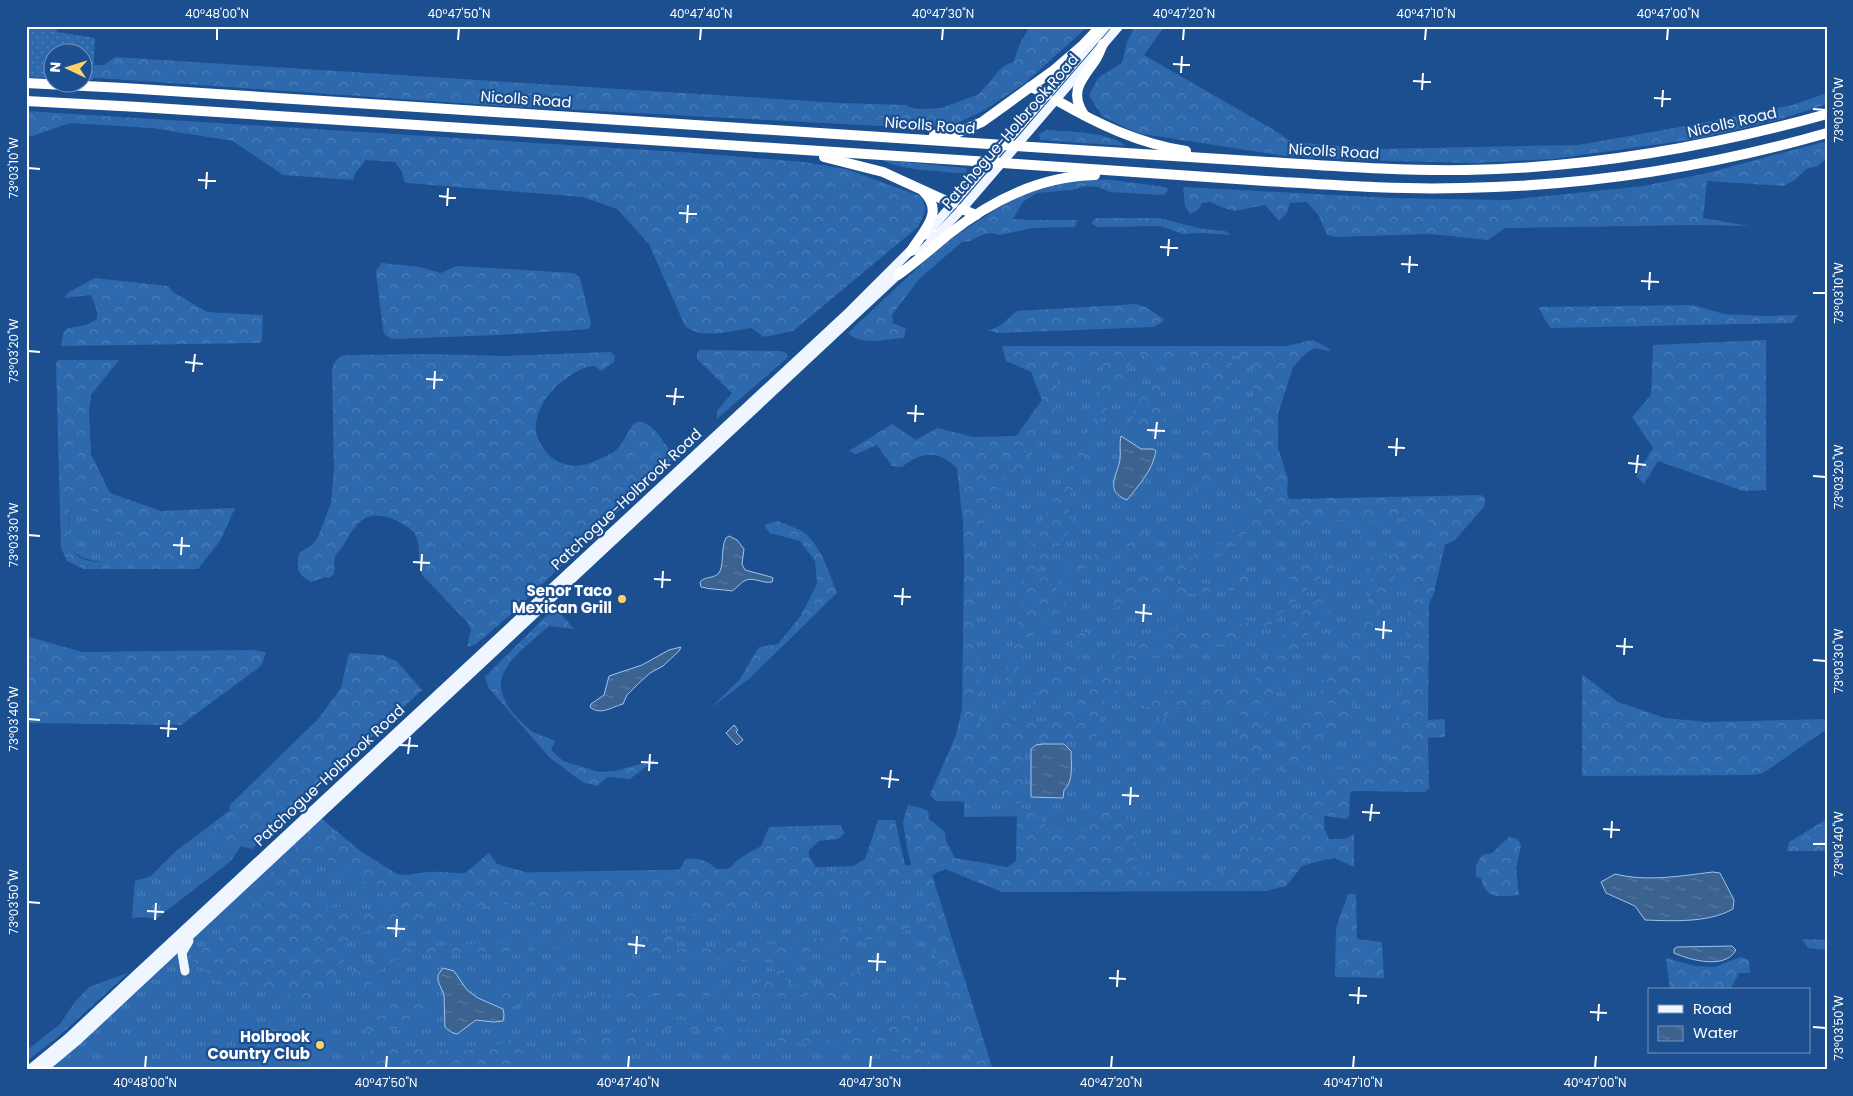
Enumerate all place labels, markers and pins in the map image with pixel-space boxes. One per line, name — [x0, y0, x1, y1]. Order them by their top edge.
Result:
place label: Senor Taco Mexican Grill — [512, 580, 612, 618]
marker: Senor Taco Mexican Grill — [616, 593, 628, 605]
place label: Holbrook Country Club — [207, 1026, 311, 1064]
marker: Holbrook Country Club — [314, 1039, 326, 1051]

